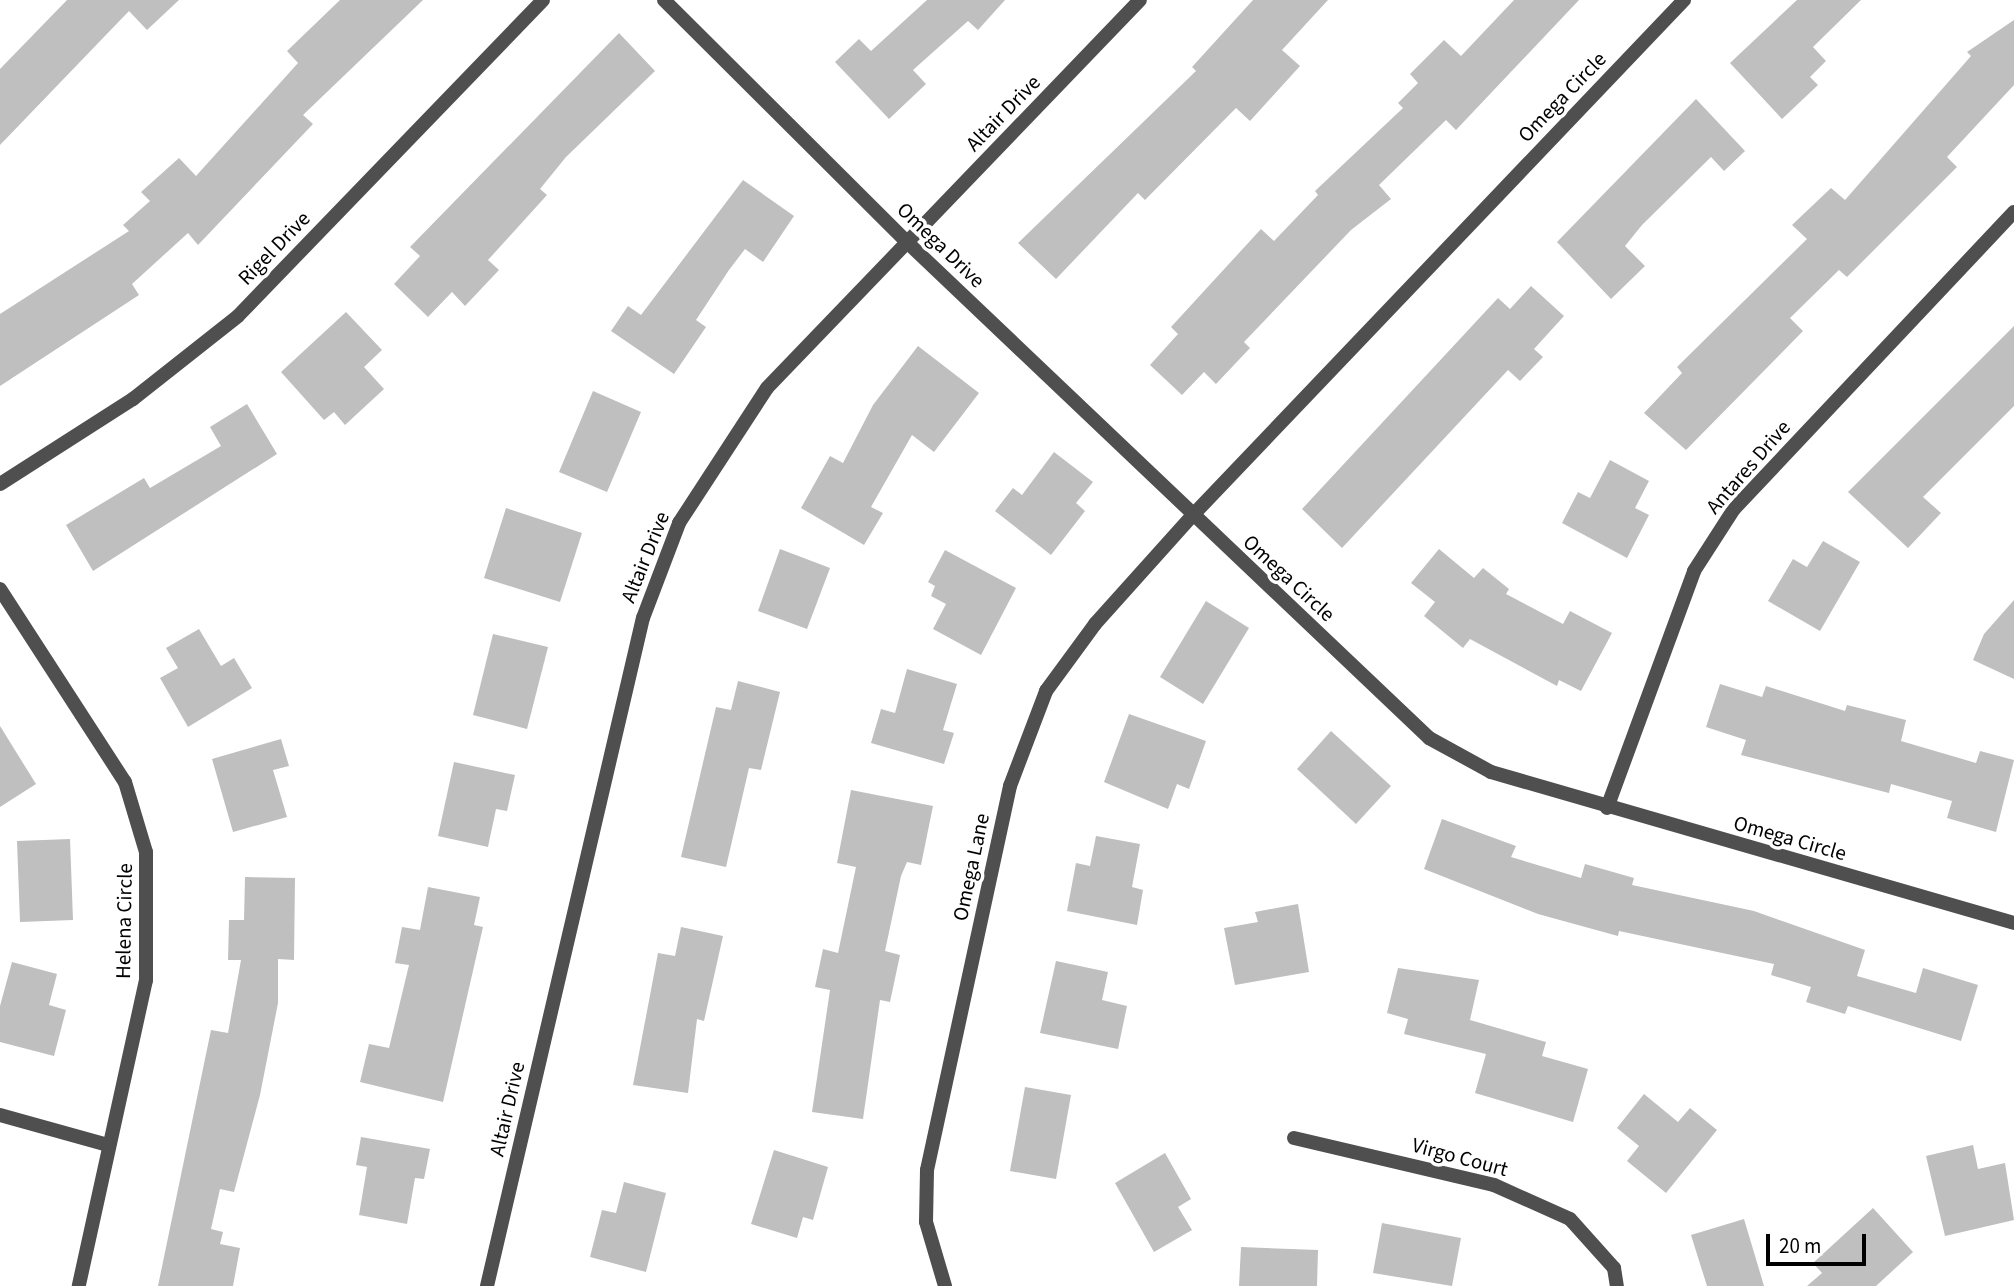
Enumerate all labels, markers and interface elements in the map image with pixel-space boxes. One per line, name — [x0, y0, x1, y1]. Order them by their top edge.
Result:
street label: Omega Circle — [1513, 46, 1611, 148]
street label: Altair Drive — [961, 70, 1045, 156]
street label: Omega Drive — [892, 197, 990, 293]
street label: Rigel Drive — [233, 206, 315, 290]
street label: Antares Drive — [1700, 415, 1796, 519]
street label: Altair Drive — [615, 508, 675, 606]
street label: Omega Circle — [1238, 529, 1340, 627]
street label: Omega Circle — [1731, 810, 1849, 866]
street label: Omega Lane — [947, 811, 995, 923]
street label: Helena Circle — [110, 863, 138, 979]
street label: Altair Drive — [484, 1059, 530, 1159]
street label: Virgo Court — [1409, 1132, 1511, 1182]
scale bar — [1769, 1220, 1869, 1264]
text: 20 m — [1779, 1231, 1821, 1261]

